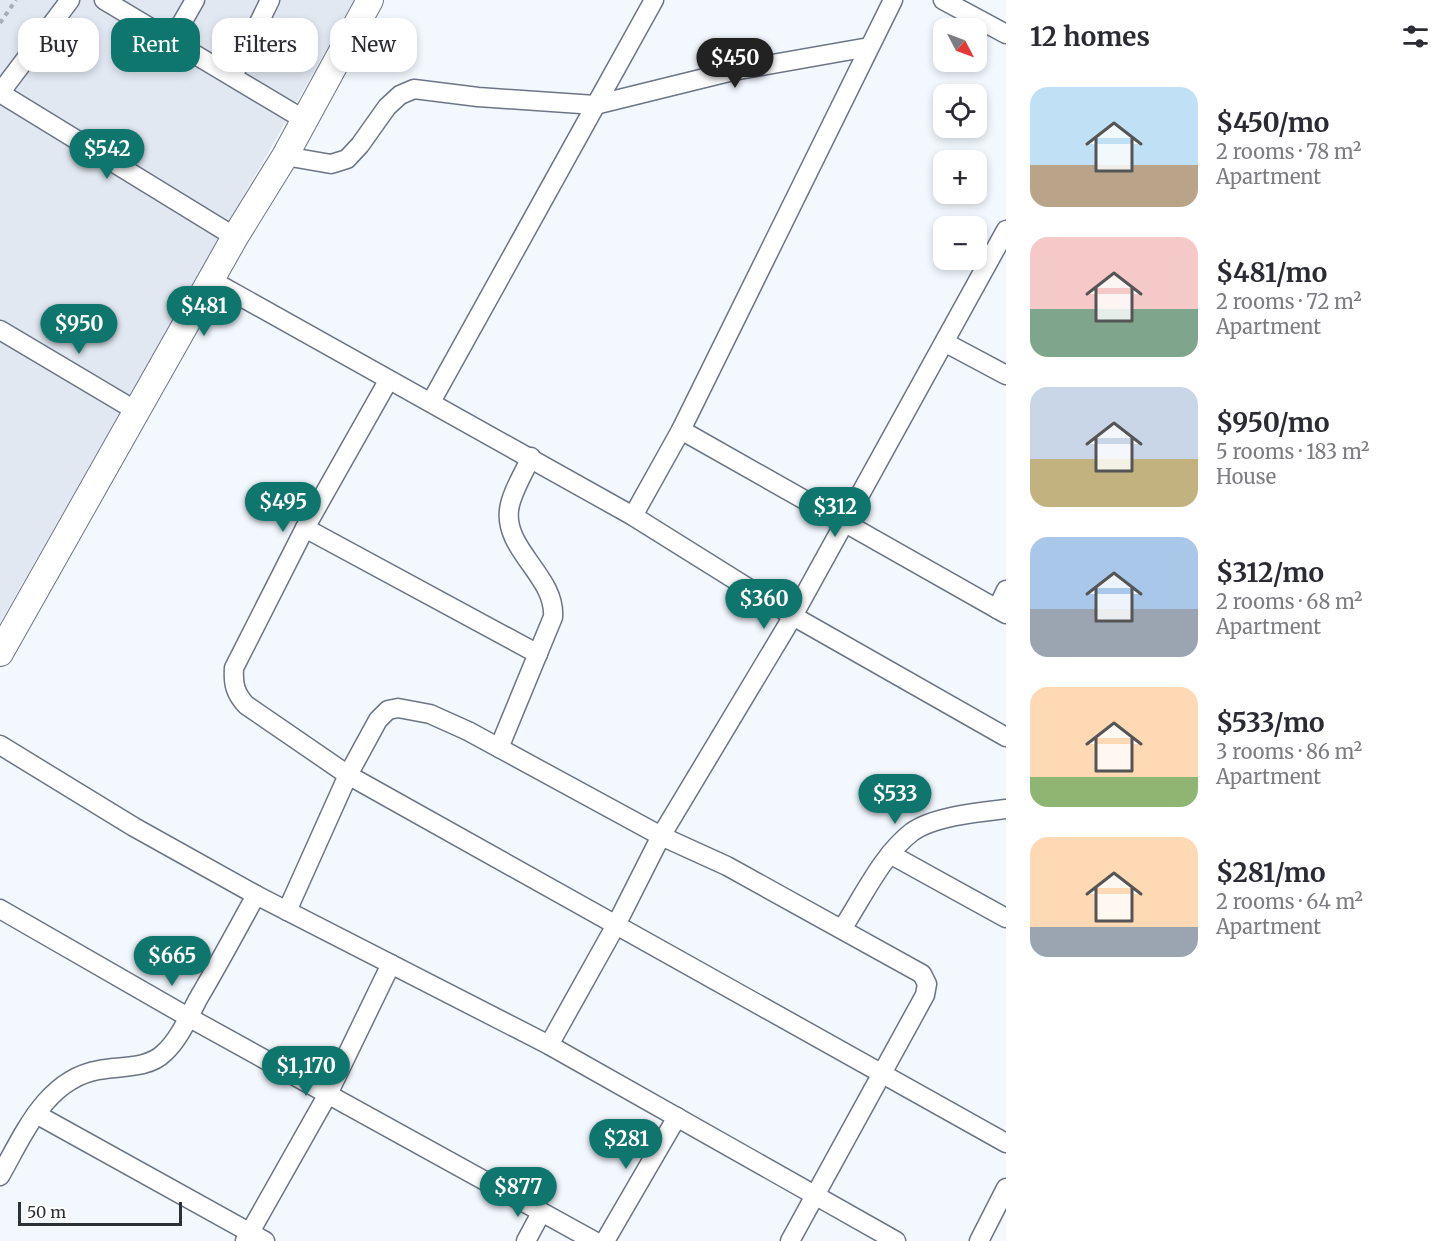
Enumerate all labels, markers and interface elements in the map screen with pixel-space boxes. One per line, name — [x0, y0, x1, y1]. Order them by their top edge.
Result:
chip: Buy — [18, 18, 99, 72]
chip: Rent — [111, 18, 200, 72]
chip: Filters — [212, 18, 318, 72]
chip: New — [330, 18, 417, 72]
north arrow — [933, 18, 987, 72]
map controls — [933, 18, 987, 270]
text: 12 homes — [1030, 20, 1150, 53]
icon: filters — [1399, 20, 1432, 53]
pin: $450 — [699, 38, 771, 89]
text: $450 — [710, 45, 760, 70]
button: locate — [933, 84, 987, 138]
text: $450/mo — [1216, 106, 1329, 139]
icon: home — [1078, 111, 1150, 183]
pin: $542 — [71, 129, 143, 180]
text: $542 — [83, 136, 131, 161]
text: 2 rooms · 78 m² — [1216, 139, 1361, 164]
button: + — [933, 150, 987, 204]
text: Apartment — [1216, 164, 1321, 189]
button: − — [933, 216, 987, 270]
text: $481/mo — [1216, 256, 1327, 289]
icon: home — [1078, 261, 1150, 333]
pin: $481 — [168, 286, 240, 337]
text: 2 rooms · 72 m² — [1216, 289, 1362, 314]
text: $481 — [181, 293, 227, 318]
pin: $950 — [43, 304, 115, 355]
text: $950 — [54, 311, 104, 336]
text: Apartment — [1216, 314, 1321, 339]
text: $950/mo — [1216, 406, 1329, 439]
icon: home — [1078, 411, 1150, 483]
text: 5 rooms · 183 m² — [1216, 439, 1369, 464]
text: House — [1216, 464, 1276, 489]
pin: $495 — [247, 482, 319, 533]
pin: $312 — [799, 487, 871, 538]
text: $495 — [259, 489, 307, 514]
text: $312 — [813, 494, 857, 519]
text: $312/mo — [1216, 556, 1324, 589]
icon: home — [1078, 561, 1150, 633]
pin: $360 — [728, 579, 800, 630]
text: $360 — [739, 586, 789, 611]
text: 2 rooms · 68 m² — [1216, 589, 1363, 614]
text: Apartment — [1216, 614, 1321, 639]
text: $533/mo — [1216, 706, 1325, 739]
icon: home — [1078, 711, 1150, 783]
text: 3 rooms · 86 m² — [1216, 739, 1362, 764]
text: Apartment — [1216, 764, 1321, 789]
pin: $533 — [859, 774, 931, 825]
text: $533 — [872, 781, 918, 806]
text: $281/mo — [1216, 856, 1326, 889]
icon: home — [1078, 861, 1150, 933]
text: 2 rooms · 64 m² — [1216, 889, 1363, 914]
text: Apartment — [1216, 914, 1321, 939]
pin: $665 — [136, 936, 208, 987]
text: $665 — [148, 943, 196, 968]
pin: $1,170 — [257, 1046, 355, 1097]
text: $1,170 — [276, 1053, 336, 1078]
pin: $281 — [590, 1119, 662, 1170]
text: $281 — [603, 1126, 649, 1151]
pin: $877 — [482, 1167, 554, 1218]
text: $877 — [494, 1174, 542, 1199]
scale bar — [18, 1199, 182, 1226]
text: 50 m — [27, 1202, 66, 1222]

